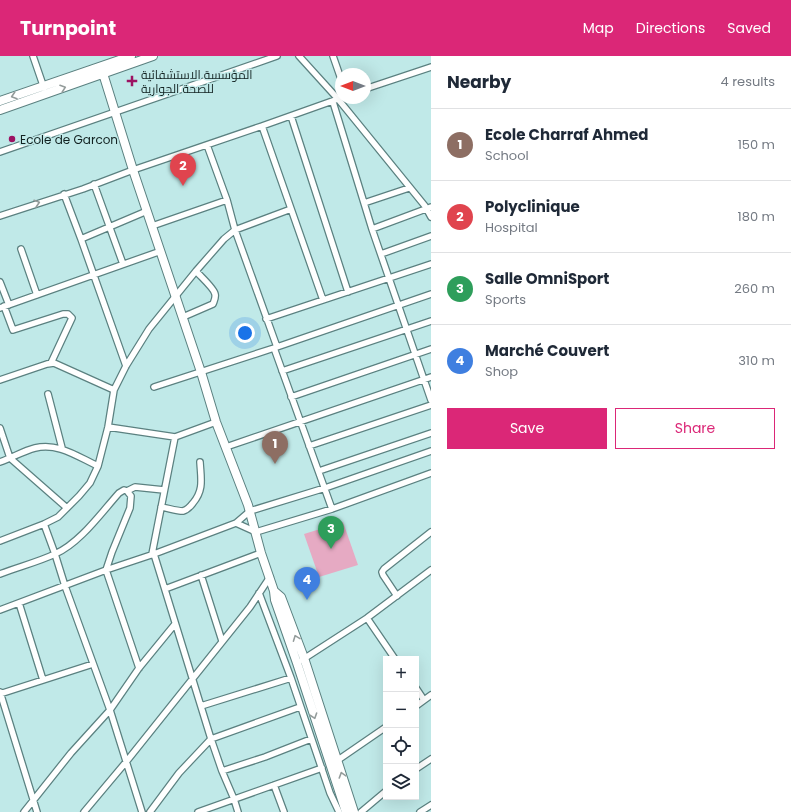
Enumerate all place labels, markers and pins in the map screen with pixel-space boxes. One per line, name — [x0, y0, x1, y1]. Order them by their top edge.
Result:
place label: المؤسسة الاستشفائية للصحة الجوارية — [141, 66, 253, 97]
marker: المؤسسة الاستشفائية للصحة الجوارية — [126, 75, 138, 87]
place label: Ecole de Garcon — [20, 131, 118, 148]
marker: Ecole de Garcon — [7, 134, 17, 144]
pin: 2 — [170, 153, 196, 186]
pin: 1 — [262, 431, 288, 464]
pin: 3 — [318, 516, 344, 549]
pin: 4 — [294, 567, 320, 600]

